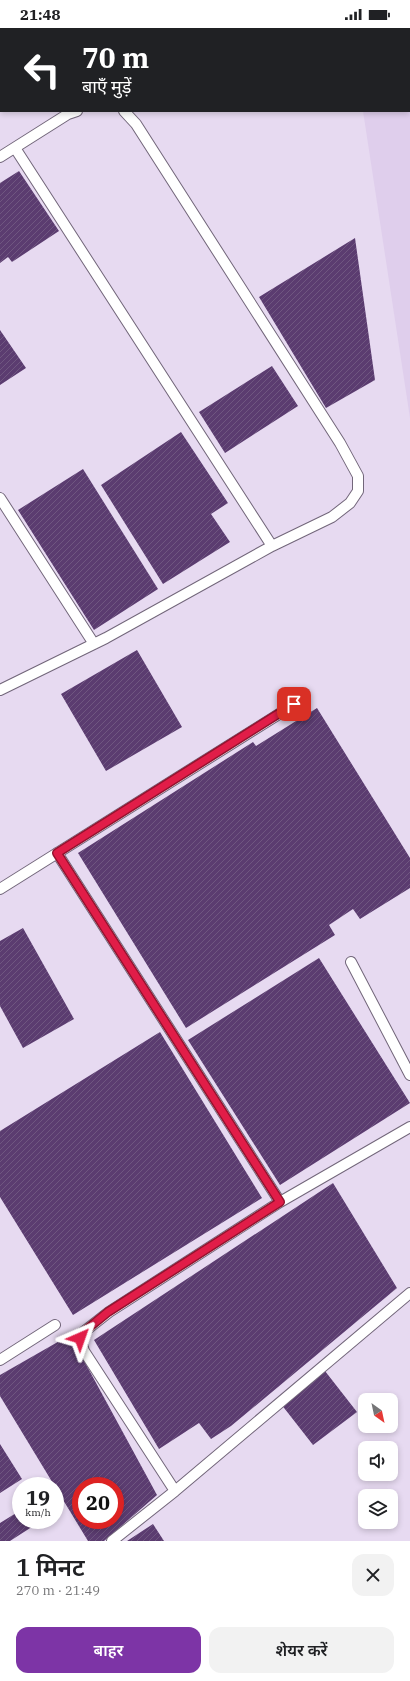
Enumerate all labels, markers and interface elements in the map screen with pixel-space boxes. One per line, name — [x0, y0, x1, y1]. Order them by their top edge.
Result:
text: 21:48 — [20, 5, 61, 24]
text: 70 m — [82, 39, 149, 76]
icon: left — [16, 44, 68, 96]
text: बाएँ मुड़ें — [82, 75, 131, 98]
pin — [277, 687, 311, 721]
icon: arrive — [283, 693, 305, 715]
position arrow — [59, 1317, 101, 1359]
north arrow — [358, 1393, 398, 1433]
map controls — [358, 1393, 398, 1529]
button: sound — [358, 1441, 398, 1481]
speed limit sign: 20 — [72, 1477, 124, 1529]
text: 19 — [26, 1484, 50, 1511]
button: layers — [358, 1489, 398, 1529]
text: km/h — [25, 1506, 51, 1519]
text: 1 मिनट — [16, 1551, 85, 1583]
button: close — [352, 1554, 394, 1596]
text: 270 m · 21:49 — [16, 1582, 100, 1599]
button: बाहर — [16, 1627, 201, 1673]
button: शेयर करें — [209, 1627, 394, 1673]

